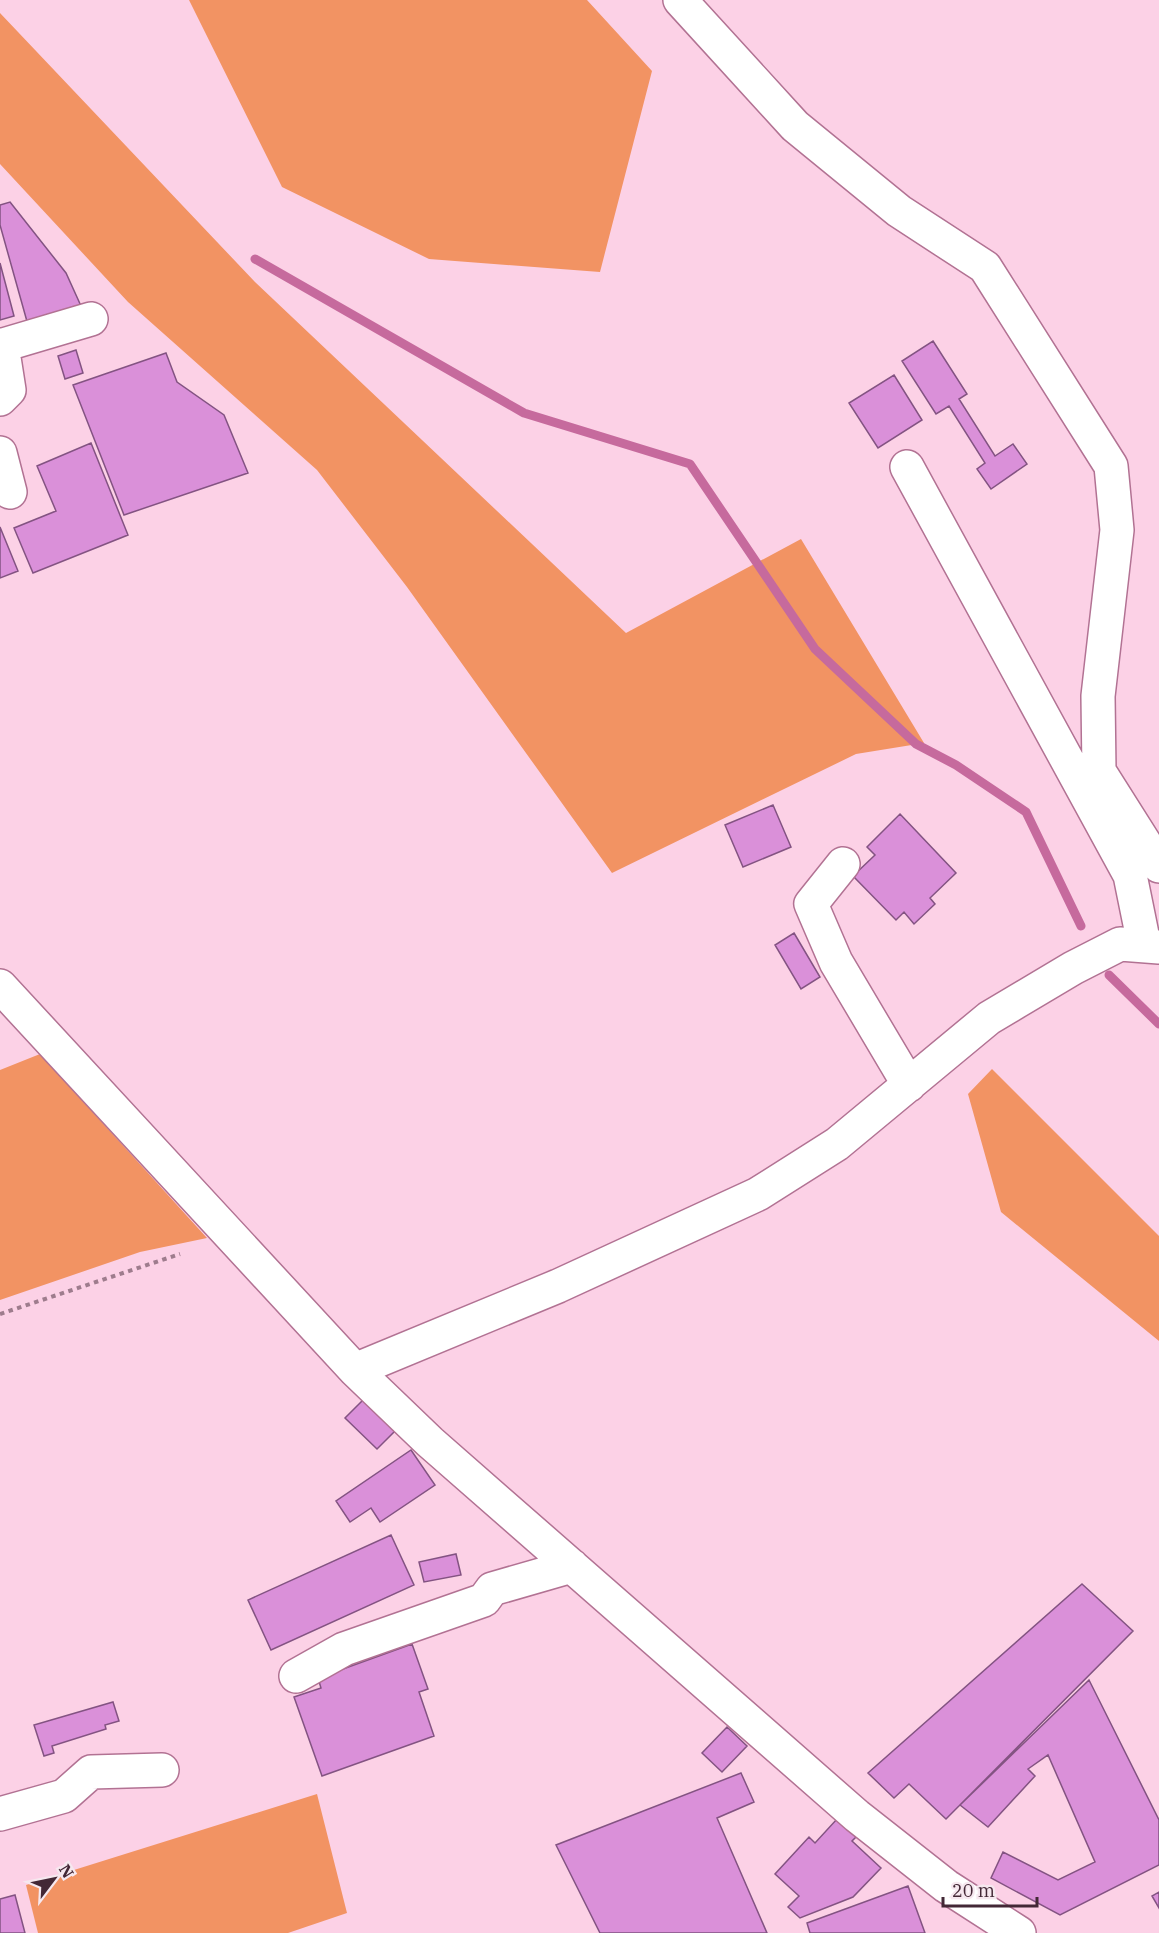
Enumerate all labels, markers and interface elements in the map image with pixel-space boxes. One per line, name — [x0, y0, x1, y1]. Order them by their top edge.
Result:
north arrow — [24, 1849, 84, 1909]
text: N — [55, 1860, 79, 1882]
scale bar — [943, 1870, 1038, 1908]
text: 20 m — [952, 1879, 995, 1902]

